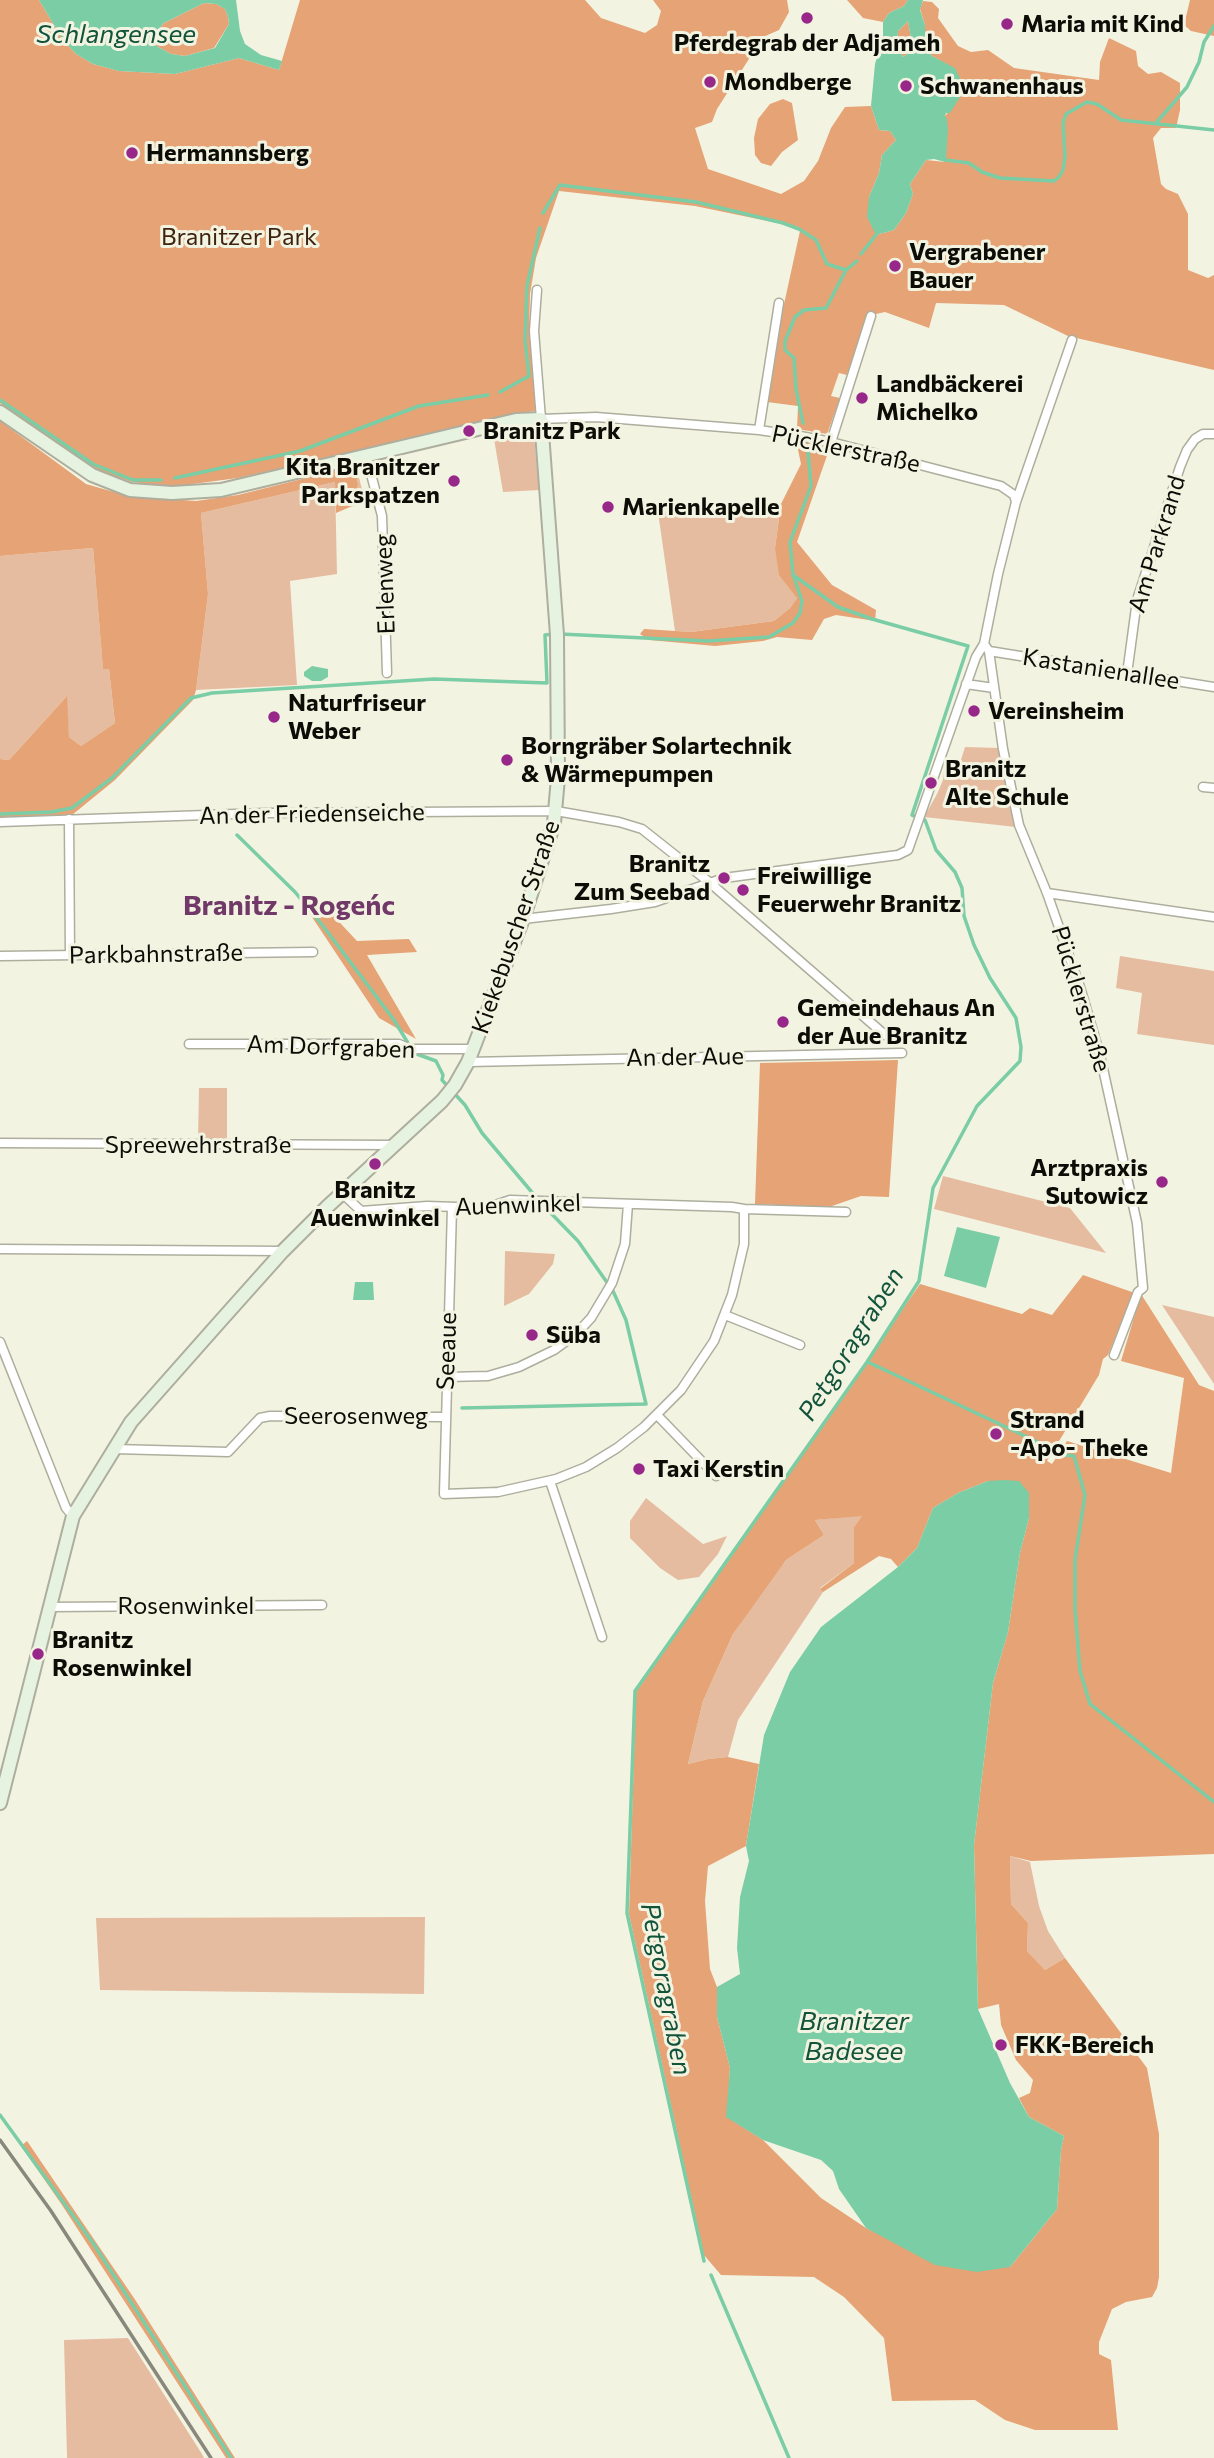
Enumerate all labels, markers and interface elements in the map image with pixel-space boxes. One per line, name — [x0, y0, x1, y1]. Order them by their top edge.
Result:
marker: Pferdegrab der Adjameh — [799, 10, 815, 26]
place label: Maria mit Kind — [1021, 10, 1184, 38]
marker: Maria mit Kind — [999, 16, 1015, 32]
water label: Schlangensee — [36, 18, 196, 50]
place label: Pferdegrab der Adjameh — [674, 29, 940, 57]
place label: Mondberge — [724, 68, 852, 96]
place label: Schwanenhaus — [920, 72, 1084, 100]
marker: Mondberge — [702, 74, 718, 90]
marker: Schwanenhaus — [898, 78, 914, 94]
place label: Hermannsberg — [146, 139, 309, 167]
marker: Hermannsberg — [124, 145, 140, 161]
park label: Branitzer Park — [161, 223, 317, 251]
place label: Vergrabener Bauer — [909, 238, 1046, 294]
marker: Vergrabener Bauer — [887, 258, 903, 274]
place label: Landbäckerei Michelko — [876, 370, 1024, 426]
marker: Landbäckerei Michelko — [854, 390, 870, 406]
place label: Branitz Park — [483, 417, 621, 445]
street label: Pücklerstraße — [769, 419, 923, 479]
marker: Branitz Park — [461, 423, 477, 439]
place label: Kita Branitzer Parkspatzen — [285, 453, 440, 509]
street label: Am Parkrand — [1122, 472, 1192, 616]
marker: Kita Branitzer Parkspatzen — [446, 473, 462, 489]
place label: Marienkapelle — [622, 493, 780, 521]
marker: Marienkapelle — [600, 499, 616, 515]
street label: Erlenweg — [369, 533, 401, 635]
street label: Kastanienallee — [1021, 642, 1181, 696]
place label: Naturfriseur Weber — [288, 689, 426, 745]
place label: Vereinsheim — [988, 697, 1124, 725]
marker: Vereinsheim — [966, 703, 982, 719]
marker: Naturfriseur Weber — [266, 709, 282, 725]
place label: Borngräber Solartechnik & Wärmepumpen — [521, 732, 792, 788]
marker: Borngräber Solartechnik & Wärmepumpen — [499, 752, 515, 768]
place label: Branitz Alte Schule — [945, 755, 1069, 811]
marker: Branitz Alte Schule — [923, 775, 939, 791]
street label: An der Friedenseiche — [199, 798, 425, 830]
street label: Kiekebuscher Straße — [466, 816, 566, 1038]
place label: Branitz Zum Seebad — [574, 850, 710, 906]
place label: Freiwillige Feuerwehr Branitz — [757, 862, 961, 918]
marker: Branitz Zum Seebad — [716, 870, 732, 886]
marker: Freiwillige Feuerwehr Branitz — [735, 882, 751, 898]
district label: Branitz - Rogeńc — [183, 889, 395, 923]
street label: Pücklerstraße — [1045, 923, 1117, 1075]
street label: Parkbahnstraße — [69, 938, 243, 970]
place label: Gemeindehaus An der Aue Branitz — [797, 994, 995, 1050]
marker: Gemeindehaus An der Aue Branitz — [775, 1014, 791, 1030]
street label: Am Dorfgraben — [246, 1030, 416, 1064]
street label: An der Aue — [626, 1042, 744, 1072]
street label: Spreewehrstraße — [105, 1131, 291, 1159]
place label: Arztpraxis Sutowicz — [1030, 1154, 1148, 1210]
marker: Branitz Auenwinkel — [367, 1156, 383, 1172]
marker: Arztpraxis Sutowicz — [1154, 1174, 1170, 1190]
place label: Branitz Auenwinkel — [310, 1176, 440, 1232]
street label: Auenwinkel — [454, 1188, 582, 1222]
water label: Petgoragraben — [791, 1262, 911, 1426]
street label: Seeaue — [431, 1312, 463, 1390]
place label: Süba — [546, 1321, 601, 1349]
marker: Süba — [524, 1327, 540, 1343]
street label: Seerosenweg — [284, 1402, 428, 1430]
place label: Strand -Apo- Theke — [1010, 1406, 1148, 1462]
marker: Strand -Apo- Theke — [988, 1426, 1004, 1442]
place label: Taxi Kerstin — [653, 1455, 784, 1483]
marker: Taxi Kerstin — [631, 1461, 647, 1477]
street label: Rosenwinkel — [118, 1592, 254, 1620]
place label: Branitz Rosenwinkel — [52, 1626, 192, 1682]
marker: Branitz Rosenwinkel — [30, 1646, 46, 1662]
water label: Petgoragraben — [634, 1900, 698, 2078]
water label: Branitzer Badesee — [799, 2005, 909, 2066]
place label: FKK-Bereich — [1015, 2031, 1154, 2059]
marker: FKK-Bereich — [993, 2037, 1009, 2053]

